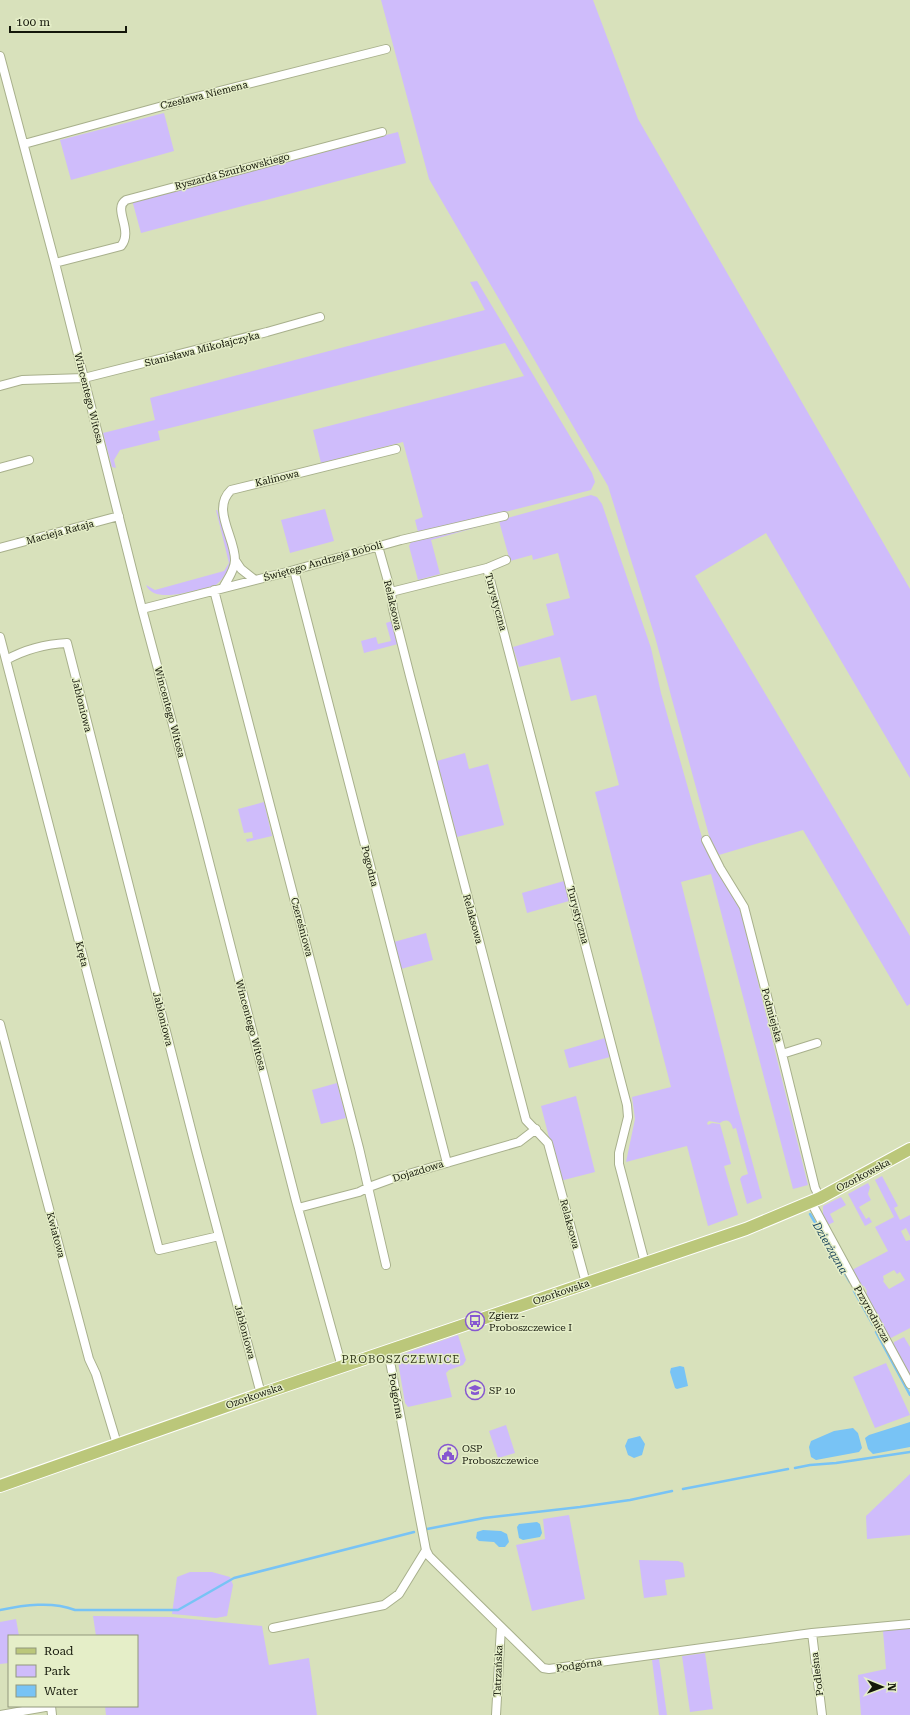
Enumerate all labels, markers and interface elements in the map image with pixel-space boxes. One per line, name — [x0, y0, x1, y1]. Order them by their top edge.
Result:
scale bar — [10, 8, 126, 34]
text: 100 m — [16, 15, 50, 29]
street label: Czesława Niemena — [159, 79, 249, 111]
street label: Ryszarda Szurkowskiego — [173, 150, 291, 192]
street label: Stanisława Mikołajczyka — [143, 329, 261, 369]
street label: Wincentego Witosa — [72, 351, 106, 445]
street label: Kalinowa — [254, 467, 301, 488]
street label: Macieja Rataja — [25, 518, 96, 546]
street label: Świętego Andrzeja Boboli — [262, 539, 384, 583]
street label: Turystyczna — [483, 572, 509, 633]
street label: Relaksowa — [382, 579, 404, 632]
street label: Wincentego Witosa — [153, 665, 188, 759]
street label: Jabłoniowa — [70, 677, 94, 734]
street label: Pogodna — [360, 844, 381, 888]
street label: Turystyczna — [565, 885, 591, 946]
street label: Relaksowa — [461, 893, 485, 946]
street label: Czereśniowa — [289, 896, 315, 958]
street label: Kręta — [74, 940, 91, 968]
street label: Wincentego Witosa — [234, 978, 269, 1072]
street label: Podmiejska — [759, 987, 785, 1044]
street label: Jabłoniowa — [151, 991, 175, 1048]
street label: Ozorkowska — [834, 1156, 892, 1194]
street label: Dojazdowa — [391, 1158, 445, 1184]
street label: Relaksowa — [558, 1198, 582, 1251]
street label: Kwiatowa — [45, 1211, 68, 1260]
water label: Dzierżązna — [809, 1219, 850, 1277]
street label: Ozorkowska — [531, 1277, 591, 1307]
street label: Przyrodnicza — [852, 1284, 892, 1345]
street label: Jabłoniowa — [232, 1304, 258, 1361]
bus stop icon: Zgierz - Proboszczewice I — [464, 1310, 486, 1332]
place label: Zgierz - Proboszczewice I — [489, 1310, 572, 1333]
district label: PROBOSZCZEWICE — [342, 1353, 460, 1366]
street label: Podgórna — [387, 1372, 406, 1420]
school or university icon: SP 10 — [464, 1379, 486, 1401]
street label: Ozorkowska — [224, 1381, 284, 1411]
place label: SP 10 — [489, 1385, 516, 1396]
public building icon: OSP Proboszczewice — [437, 1443, 459, 1465]
place label: OSP Proboszczewice — [462, 1443, 539, 1466]
legend — [8, 1635, 138, 1707]
text: Road — [44, 1644, 74, 1658]
street label: Tatrzańska — [492, 1644, 504, 1697]
street label: Podleśna — [809, 1651, 825, 1696]
street label: Podgórna — [555, 1656, 603, 1674]
text: Park — [44, 1664, 71, 1678]
north arrow — [862, 1667, 902, 1707]
text: N — [885, 1683, 898, 1692]
text: Water — [44, 1684, 78, 1698]

